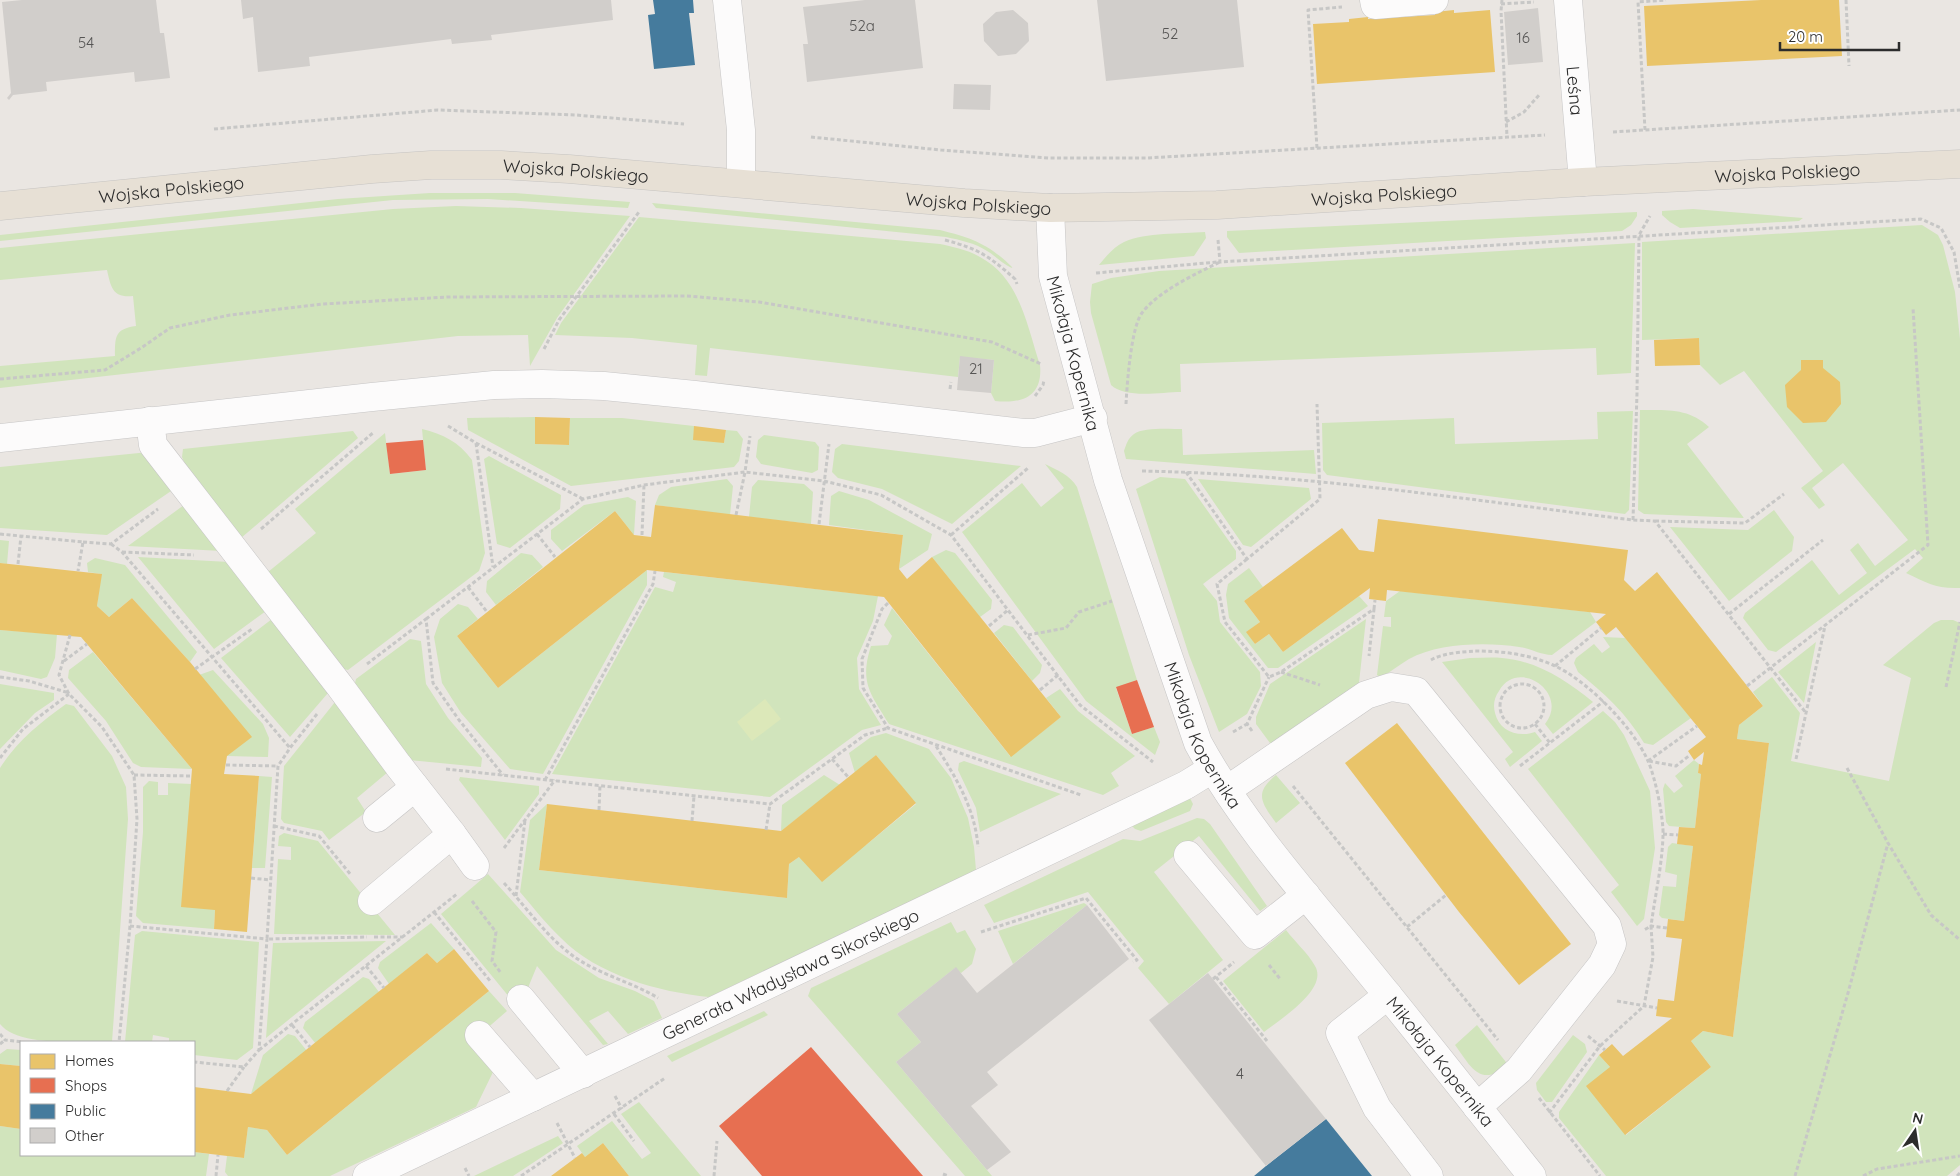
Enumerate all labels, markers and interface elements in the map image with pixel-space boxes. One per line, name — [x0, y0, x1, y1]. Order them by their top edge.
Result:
house number: 52a — [849, 16, 875, 35]
scale bar — [1780, 20, 1899, 52]
house number: 52 — [1162, 24, 1178, 43]
text: 20 m — [1788, 27, 1823, 46]
house number: 16 — [1516, 28, 1530, 47]
house number: 54 — [78, 33, 94, 52]
street label: Leśna — [1562, 65, 1589, 116]
street label: Wojska Polskiego — [502, 154, 650, 187]
street label: Wojska Polskiego — [1714, 157, 1861, 187]
street label: Wojska Polskiego — [97, 170, 245, 208]
street label: Wojska Polskiego — [1310, 178, 1458, 211]
street label: Wojska Polskiego — [905, 187, 1052, 220]
street label: Mikołaja Kopernika — [1042, 273, 1106, 433]
house number: 21 — [969, 359, 983, 378]
street label: Mikołaja Kopernika — [1159, 658, 1247, 813]
street label: Generała Władysława Sikorskiego — [658, 903, 922, 1045]
street label: Mikołaja Kopernika — [1382, 991, 1500, 1131]
legend — [20, 1041, 195, 1156]
text: Homes — [65, 1051, 114, 1070]
house number: 4 — [1236, 1064, 1244, 1083]
text: Shops — [65, 1076, 107, 1095]
text: Public — [65, 1101, 106, 1120]
north arrow — [1890, 1106, 1940, 1156]
text: N — [1911, 1108, 1925, 1128]
text: Other — [65, 1126, 105, 1145]

